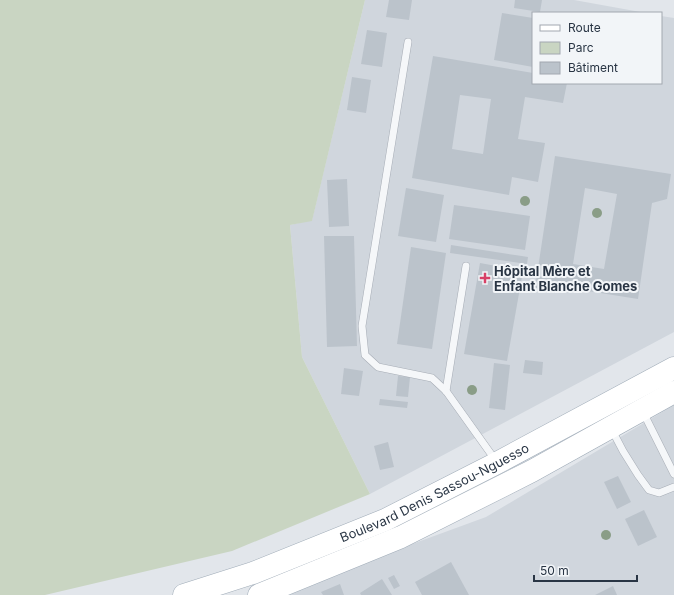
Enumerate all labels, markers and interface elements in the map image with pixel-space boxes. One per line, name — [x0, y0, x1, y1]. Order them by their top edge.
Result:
legend — [532, 12, 662, 84]
text: Route — [568, 20, 601, 35]
text: Parc — [568, 40, 594, 55]
text: Bâtiment — [568, 60, 618, 75]
place label: Hôpital Mère et Enfant Blanche Gomes — [494, 263, 637, 294]
marker: Hôpital Mère et Enfant Blanche Gomes — [479, 272, 491, 284]
street label: Boulevard Denis Sassou-Nguesso — [337, 439, 532, 545]
scale bar — [534, 557, 637, 583]
text: 50 m — [540, 563, 569, 578]

